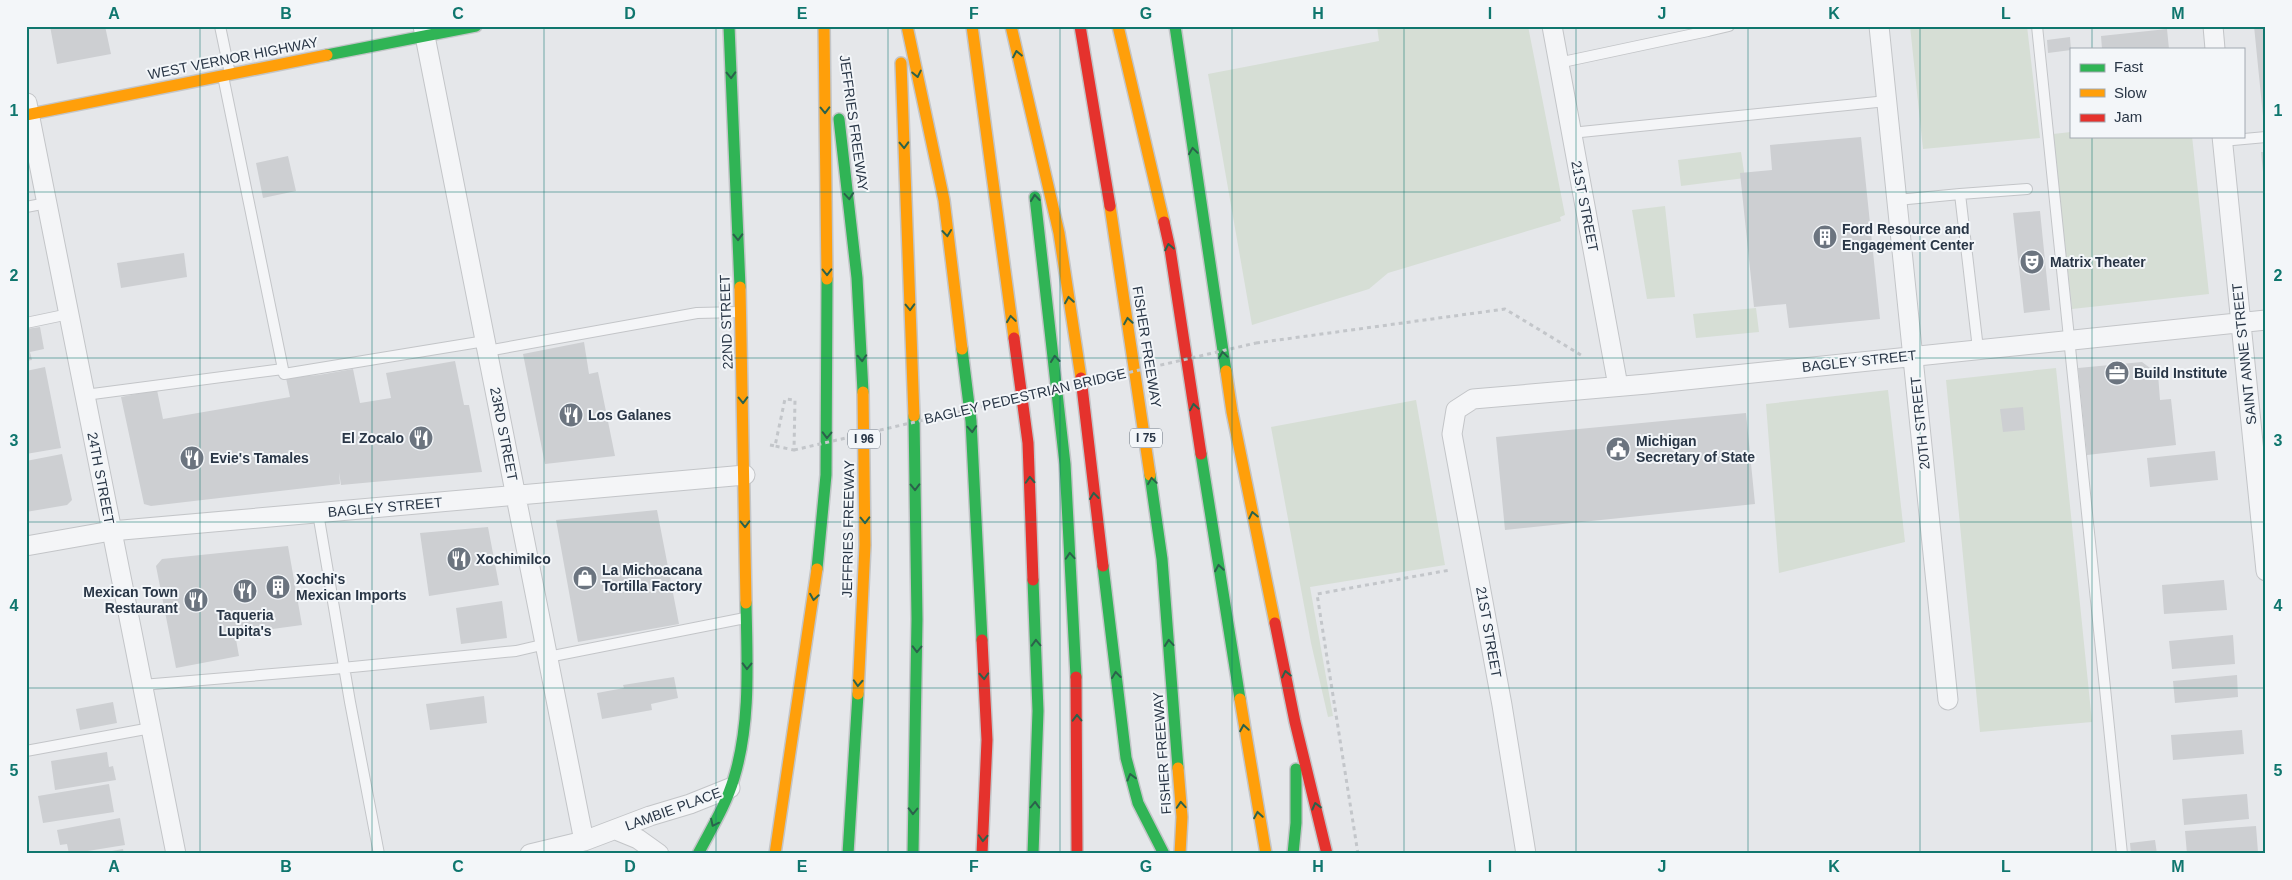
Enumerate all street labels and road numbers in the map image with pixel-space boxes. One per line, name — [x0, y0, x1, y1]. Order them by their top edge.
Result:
street label: WEST VERNOR HIGHWAY — [146, 33, 320, 82]
street label: JEFFRIES FREEWAY — [836, 54, 872, 193]
street label: 21ST STREET — [1568, 159, 1602, 253]
street label: 22ND STREET — [716, 274, 736, 370]
street label: SAINT ANNE STREET — [2229, 282, 2259, 426]
street label: FISHER FREEWAY — [1129, 285, 1165, 410]
street label: BAGLEY STREET — [1801, 347, 1917, 375]
street label: BAGLEY PEDESTRIAN BRIDGE — [922, 365, 1128, 427]
street label: 20TH STREET — [1907, 375, 1933, 470]
street label: 23RD STREET — [487, 386, 521, 483]
road number: I 75 — [1130, 428, 1162, 448]
road number: I 96 — [848, 429, 880, 448]
street label: 24TH STREET — [84, 431, 118, 526]
street label: JEFFRIES FREEWAY — [839, 459, 857, 598]
street label: BAGLEY STREET — [327, 494, 443, 520]
street label: 21ST STREET — [1473, 585, 1505, 679]
street label: FISHER FREEWAY — [1150, 690, 1174, 815]
street label: LAMBIE PLACE — [623, 784, 723, 834]

